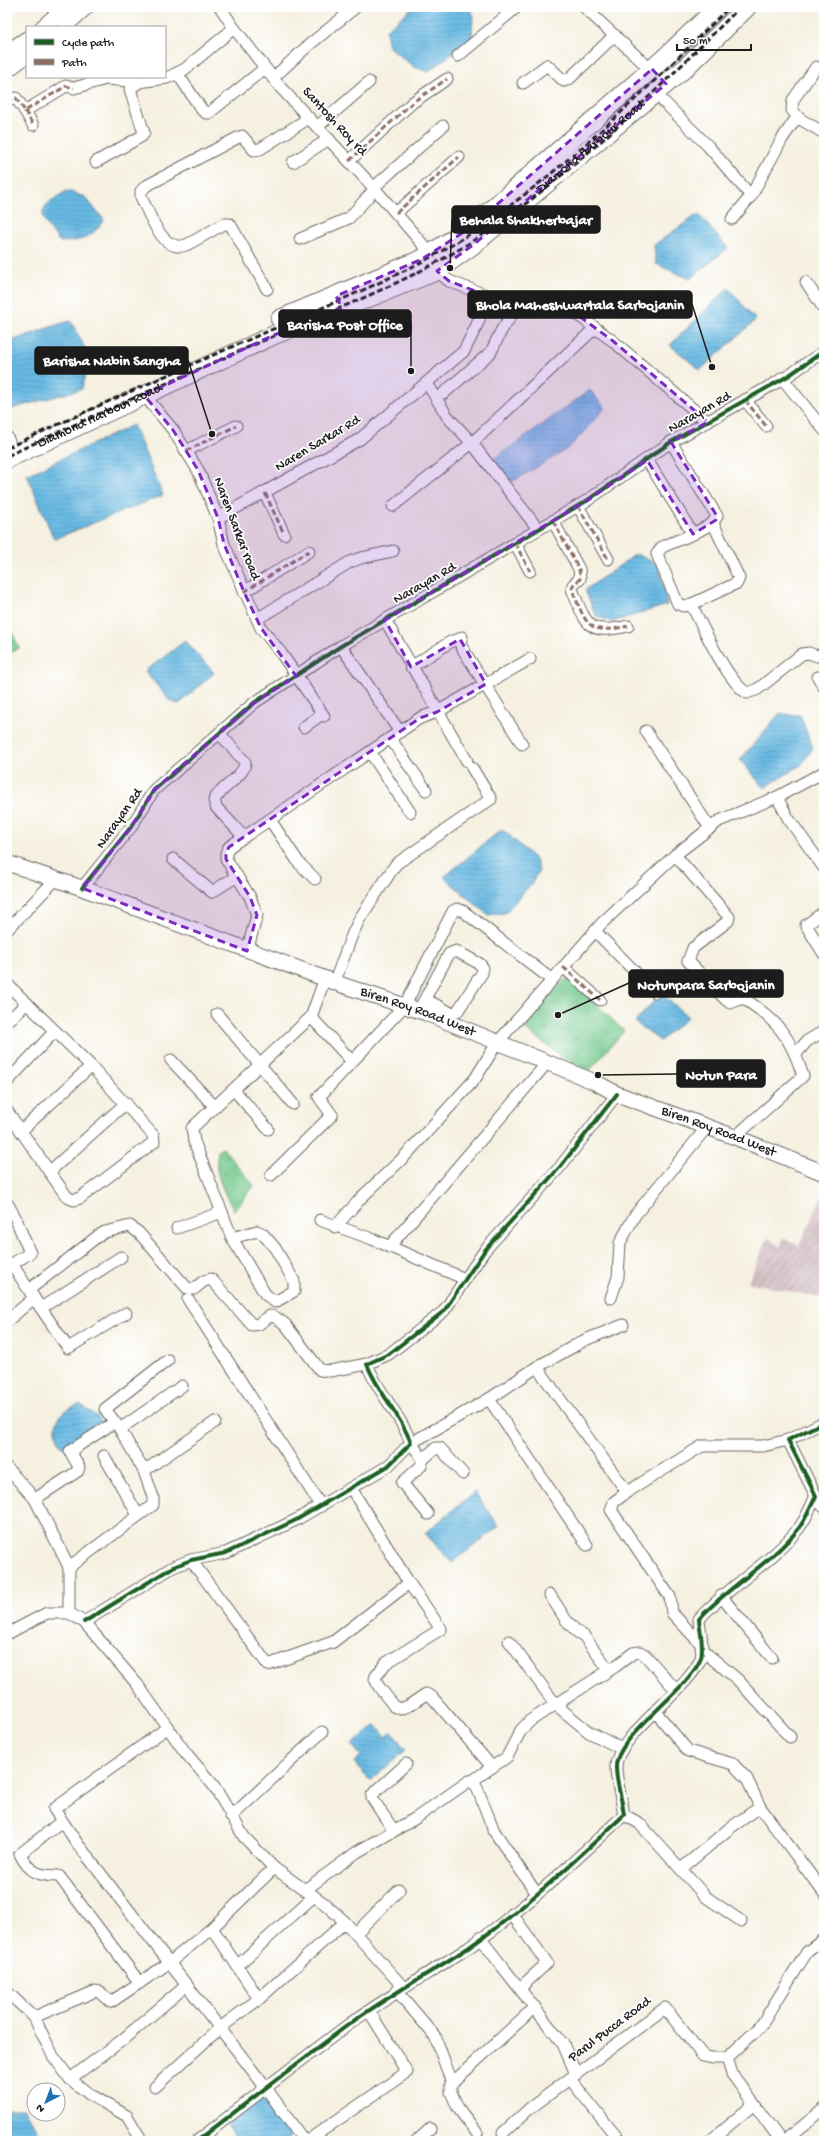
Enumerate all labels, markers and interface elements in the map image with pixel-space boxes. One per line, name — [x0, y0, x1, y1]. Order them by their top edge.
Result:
legend — [26, 26, 166, 78]
scale bar — [677, 26, 751, 52]
text: 50 m — [683, 35, 708, 49]
text: Cycle path — [62, 37, 115, 51]
text: Path — [61, 57, 87, 71]
street label: Santosh Roy rd — [298, 84, 371, 161]
street label: Diamond Harbour Road — [532, 96, 650, 198]
callout: Behala Shakherbajar — [452, 206, 600, 233]
text: Behala Shakherbajar — [459, 212, 594, 230]
callout: Bhola Maheshwartala Sarbojanin — [468, 291, 692, 318]
text: Bhola Maheshwartala Sarbojanin — [475, 297, 685, 315]
callout: Barisha Post Office — [279, 310, 411, 337]
text: Barisha Post Office — [286, 317, 404, 335]
callout: Barisha Nabin Sangha — [35, 347, 188, 374]
text: Barisha Nabin Sangha — [42, 353, 181, 371]
street label: Diamond Harbour Road — [33, 379, 167, 453]
street label: Narayan Rd — [666, 387, 736, 438]
street label: Naren Sarkar Rd — [272, 411, 365, 476]
street label: Naren Sarkar road — [209, 475, 264, 584]
street label: Narayan Rd — [391, 558, 461, 609]
street label: Narayan Rd — [93, 784, 148, 852]
callout: Notunpara Sarbojanin — [629, 970, 783, 997]
text: Notunpara Sarbojanin — [637, 977, 776, 995]
street label: Biren Roy Road West — [357, 983, 479, 1041]
callout: Notun Para — [677, 1060, 765, 1087]
text: Notun Para — [685, 1067, 757, 1085]
street label: Biren Roy Road West — [658, 1102, 780, 1162]
street label: Parul Pucca Road — [565, 1992, 656, 2067]
north arrow — [26, 2082, 66, 2122]
text: N — [34, 2101, 47, 2115]

